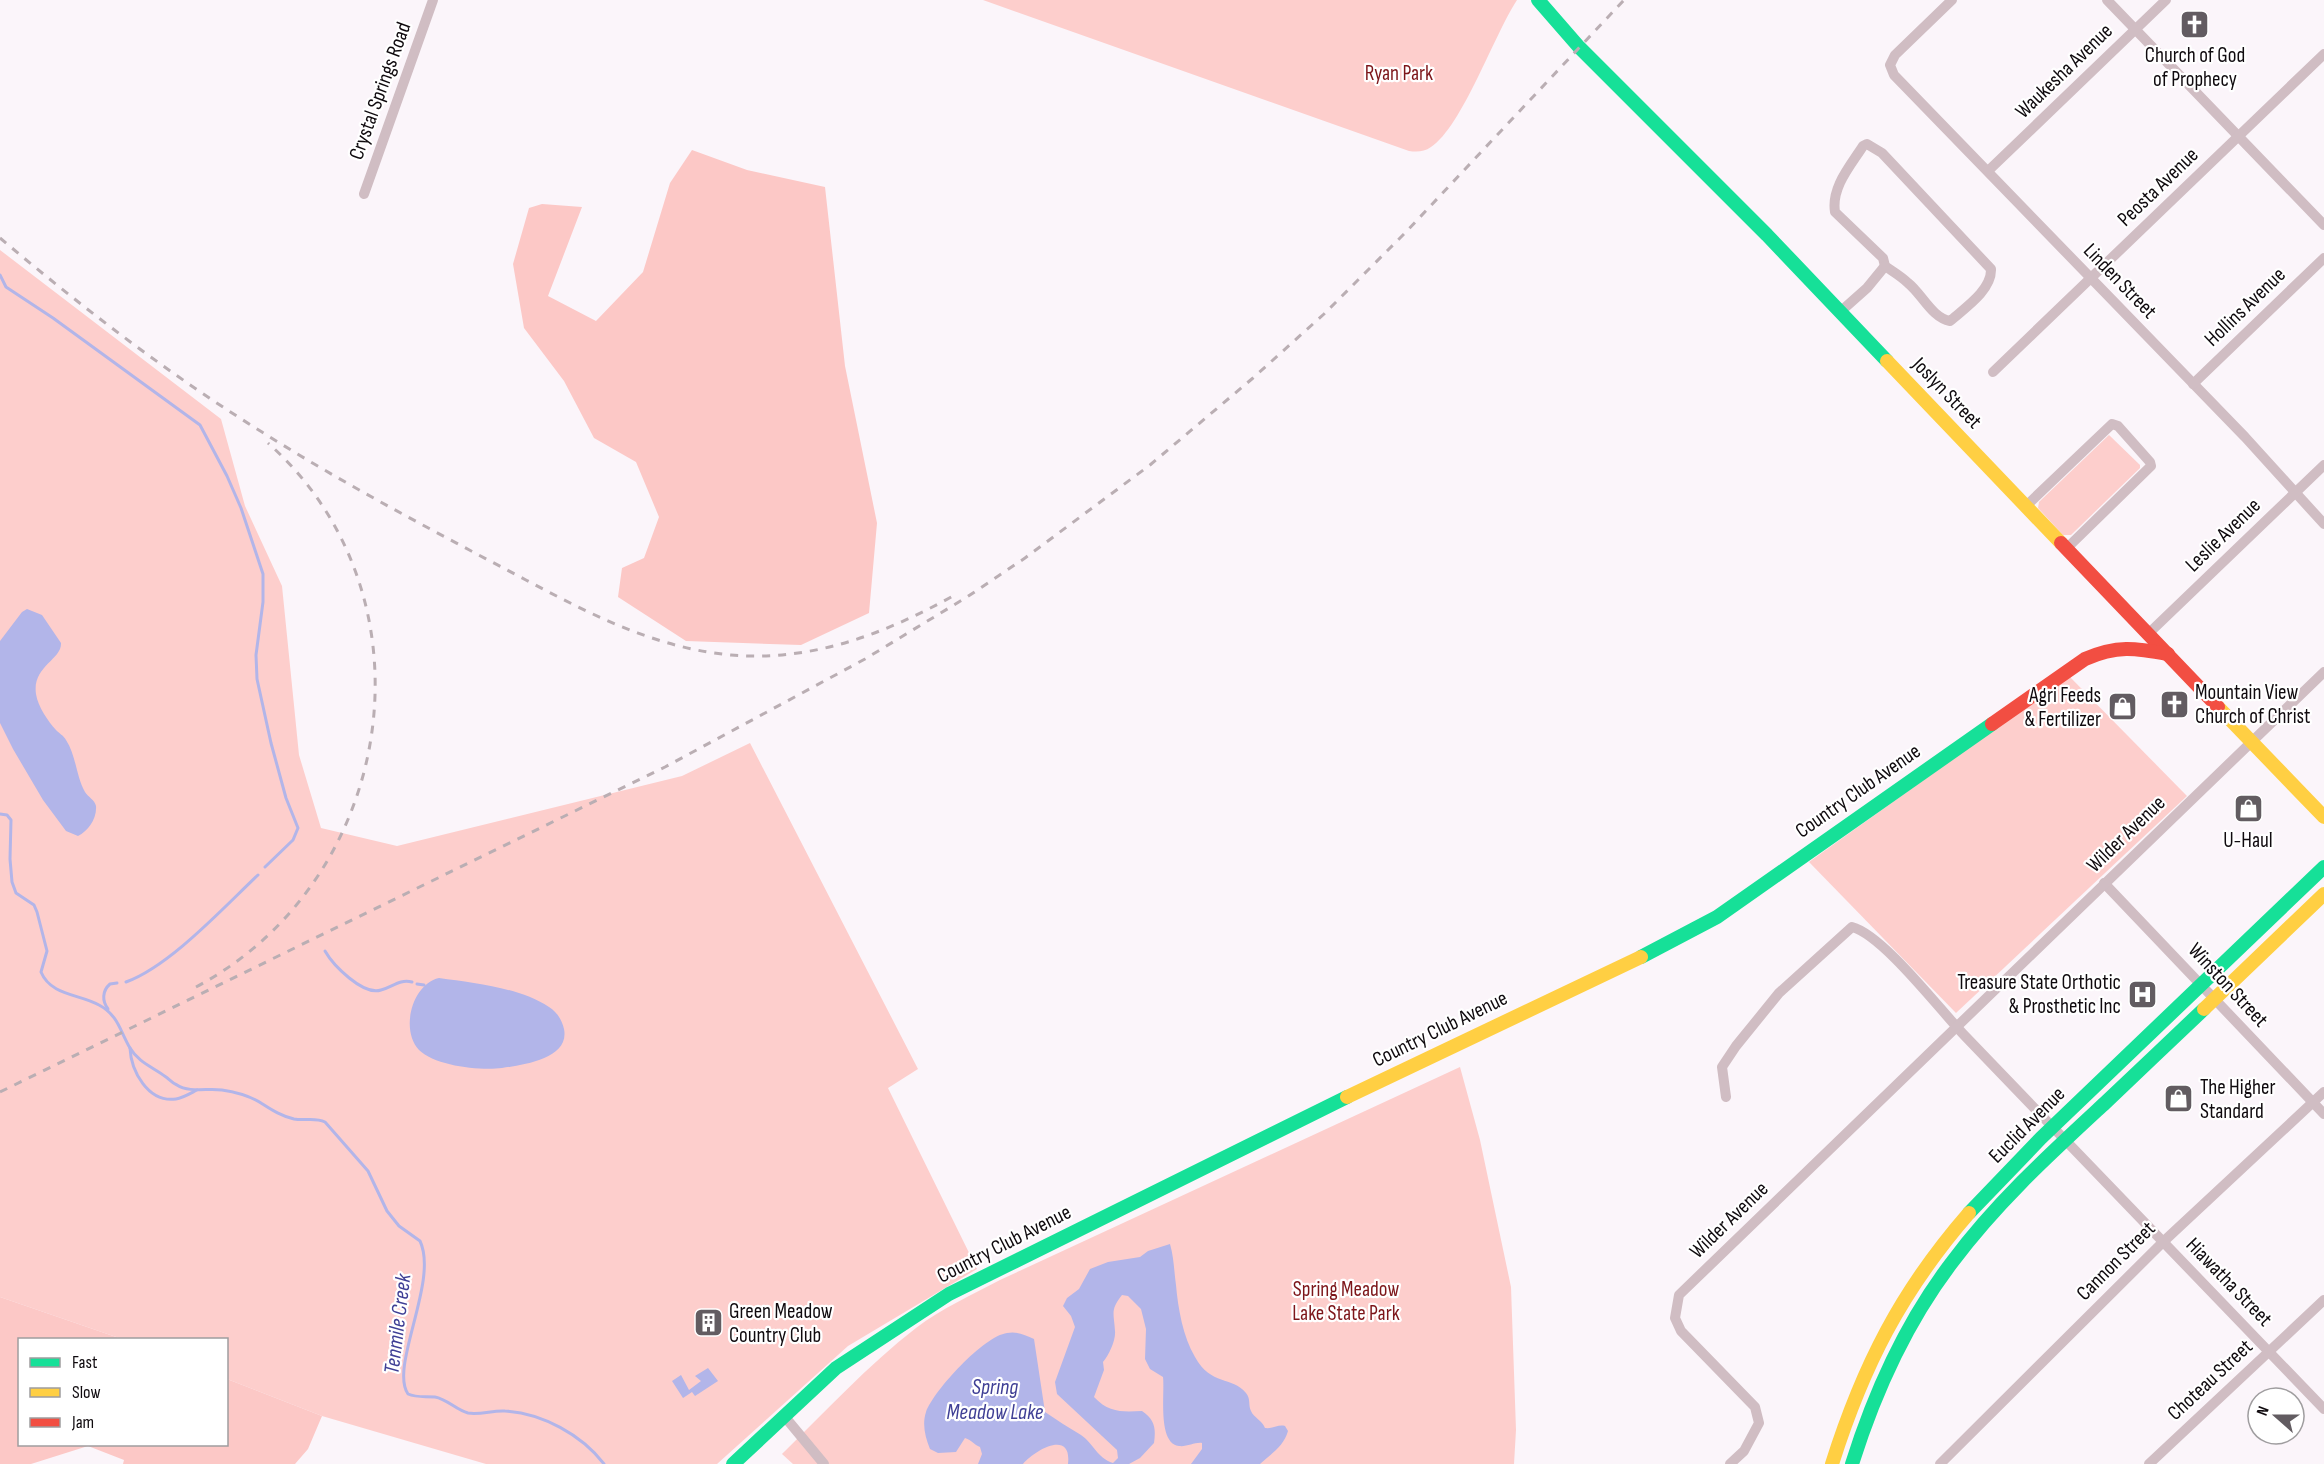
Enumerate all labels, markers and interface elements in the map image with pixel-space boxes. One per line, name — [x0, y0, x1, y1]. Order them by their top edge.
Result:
church icon: Church of God of Prophecy — [2179, 8, 2211, 40]
street label: Waukesha Avenue — [2010, 18, 2118, 124]
street label: Crystal Springs Road — [344, 19, 416, 163]
place label: Church of God of Prophecy — [2145, 43, 2245, 92]
park label: Ryan Park — [1365, 61, 1433, 86]
street label: Peosta Avenue — [2112, 142, 2204, 232]
street label: Linden Street — [2078, 238, 2162, 324]
street label: Hollins Avenue — [2199, 262, 2291, 352]
street label: Joslyn Street — [1906, 352, 1987, 434]
street label: Leslie Avenue — [2180, 493, 2266, 577]
place label: Mountain View Church of Christ — [2195, 680, 2310, 729]
place label: Agri Feeds & Fertilizer — [2024, 683, 2101, 732]
church icon: Mountain View Church of Christ — [2158, 688, 2190, 720]
shop icon: Agri Feeds & Fertilizer — [2106, 691, 2138, 723]
street label: Country Club Avenue — [1791, 739, 1925, 843]
street label: Wilder Avenue — [2082, 790, 2170, 878]
shop icon: U-Haul — [2232, 793, 2264, 825]
place label: U-Haul — [2223, 828, 2273, 853]
street label: Winston Street — [2183, 938, 2273, 1032]
place label: Treasure State Orthotic & Prosthetic Inc — [1957, 970, 2121, 1019]
hospital icon: Treasure State Orthotic & Prosthetic Inc — [2126, 978, 2158, 1010]
street label: Country Club Avenue — [1368, 986, 1512, 1072]
place label: The Higher Standard — [2200, 1075, 2276, 1124]
street label: Euclid Avenue — [1984, 1082, 2070, 1168]
shop icon: The Higher Standard — [2163, 1083, 2195, 1115]
street label: Wilder Avenue — [1685, 1176, 1773, 1264]
street label: Country Club Avenue — [933, 1200, 1075, 1288]
street label: Cannon Street — [2071, 1216, 2161, 1306]
street label: Hiawatha Street — [2181, 1233, 2277, 1331]
water label: Tenmile Creek — [378, 1272, 418, 1376]
park label: Spring Meadow Lake State Park — [1292, 1277, 1400, 1326]
place label: Green Meadow Country Club — [729, 1299, 833, 1348]
building icon: Green Meadow Country Club — [692, 1307, 724, 1339]
street label: Choteau Street — [2162, 1334, 2258, 1426]
legend — [18, 1338, 228, 1446]
text: Fast — [72, 1352, 98, 1373]
water label: Spring Meadow Lake — [947, 1374, 1044, 1426]
text: Slow — [72, 1382, 101, 1403]
north arrow — [2246, 1386, 2306, 1446]
text: N — [2253, 1404, 2274, 1419]
text: Jam — [71, 1412, 94, 1433]

